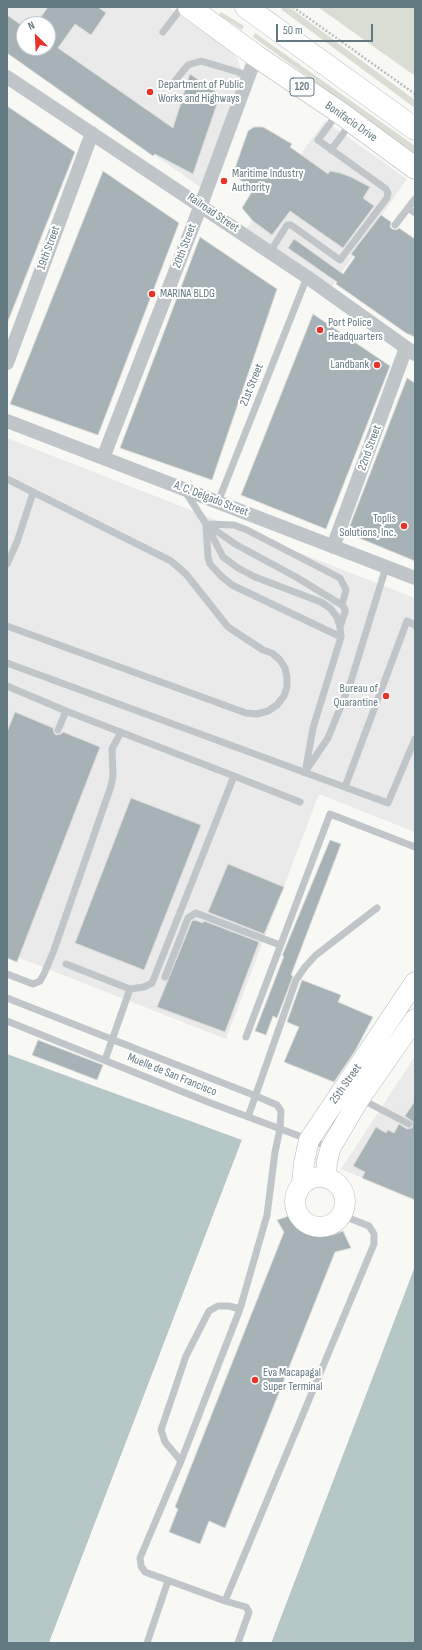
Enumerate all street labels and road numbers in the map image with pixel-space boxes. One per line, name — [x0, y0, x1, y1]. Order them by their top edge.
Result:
road number: 120 — [290, 78, 314, 96]
street label: Bonifacio Drive — [322, 99, 380, 145]
street label: Railroad Street — [184, 190, 242, 236]
street label: 20th Street — [170, 222, 200, 270]
street label: 19th Street — [34, 224, 64, 272]
street label: 21st Street — [237, 362, 267, 408]
street label: 22nd Street — [355, 423, 385, 473]
street label: A. C. Delgado Street — [172, 478, 250, 520]
street label: Muelle de San Francisco — [125, 1050, 219, 1100]
street label: 25th Street — [327, 1061, 365, 1107]

